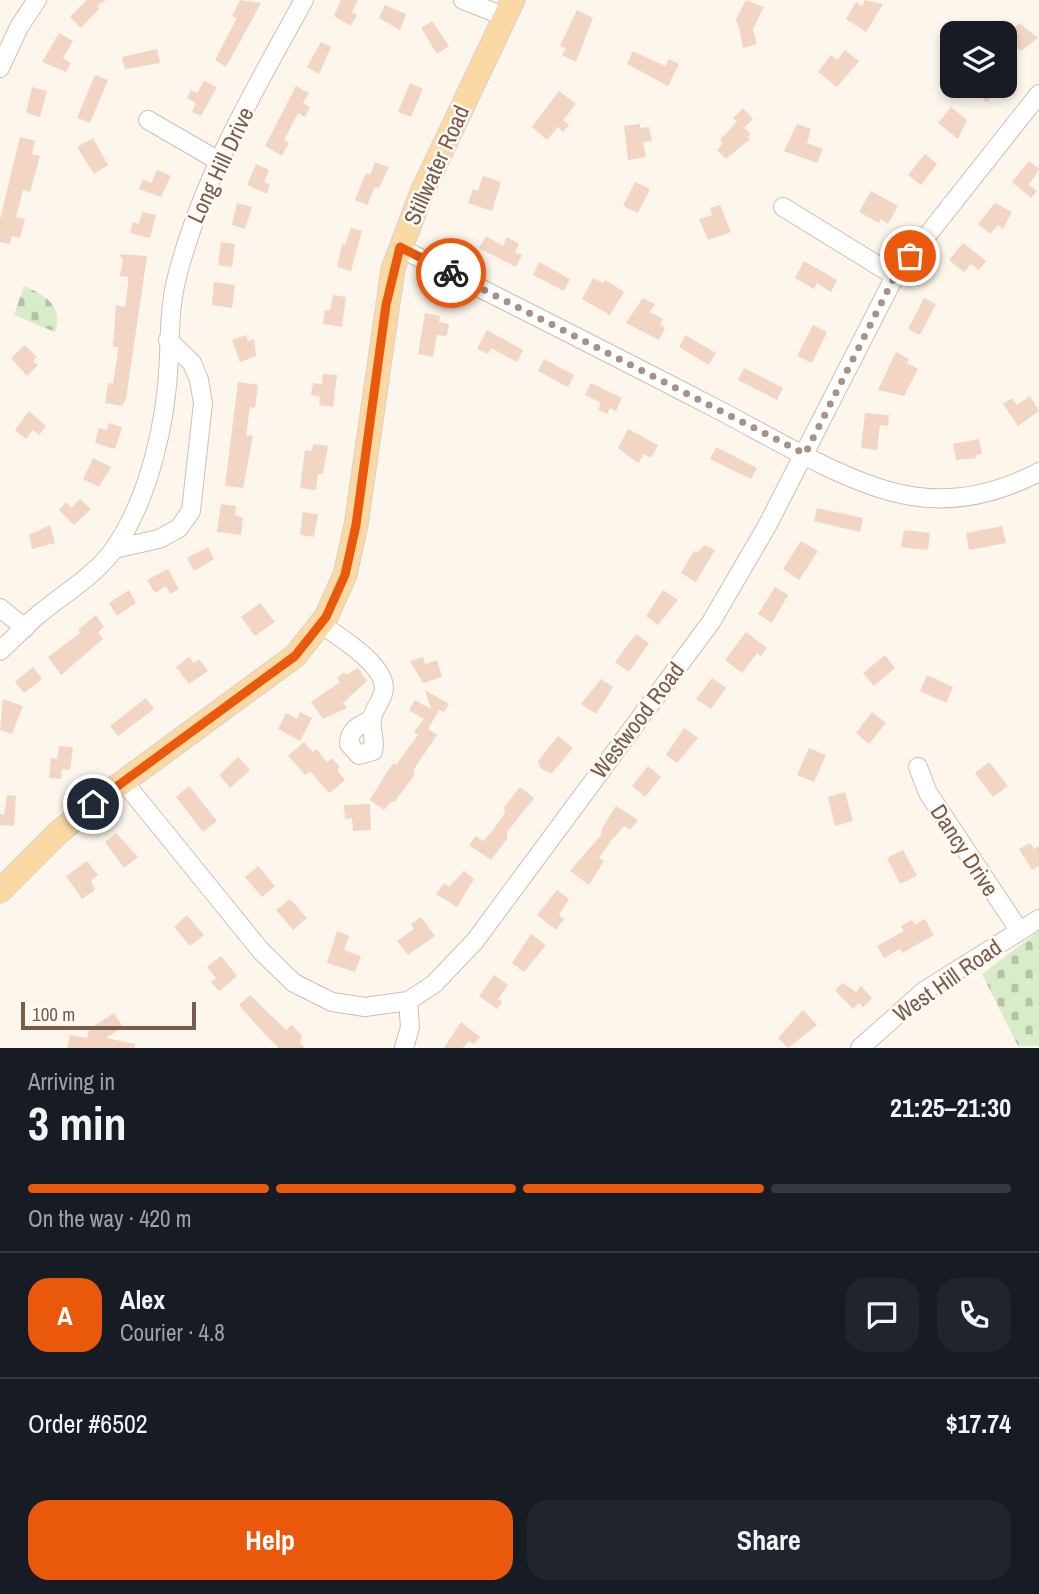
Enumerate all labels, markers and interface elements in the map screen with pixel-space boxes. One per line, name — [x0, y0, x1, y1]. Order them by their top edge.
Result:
map controls — [940, 21, 1017, 98]
button: layers — [940, 21, 1017, 98]
street label: Stillwater Road — [396, 100, 476, 230]
street label: Long Hill Drive — [180, 102, 260, 228]
pin — [880, 226, 940, 286]
icon: bag — [891, 237, 929, 275]
courier — [416, 238, 486, 308]
icon: bike — [432, 254, 470, 292]
street label: Westwood Road — [583, 656, 691, 784]
pin — [63, 774, 123, 834]
icon: home — [74, 785, 112, 823]
street label: Dancy Drive — [924, 798, 1006, 902]
street label: West Hill Road — [887, 931, 1007, 1029]
scale bar — [21, 999, 196, 1031]
text: 100 m — [32, 1001, 75, 1027]
text: Arriving in — [28, 1066, 115, 1097]
text: 21:25–21:30 — [890, 1090, 1011, 1125]
text: 3 min — [28, 1092, 127, 1154]
text: On the way · 420 m — [28, 1203, 192, 1234]
button: chat — [845, 1278, 919, 1352]
button: phone — [937, 1278, 1011, 1352]
text: Alex — [120, 1282, 165, 1317]
text: A — [57, 1298, 73, 1333]
text: Courier · 4.8 — [120, 1317, 225, 1348]
text: Order #6502 — [28, 1406, 148, 1441]
text: $17.74 — [946, 1406, 1011, 1441]
button: Help — [28, 1500, 513, 1580]
button: Share — [527, 1500, 1011, 1580]

